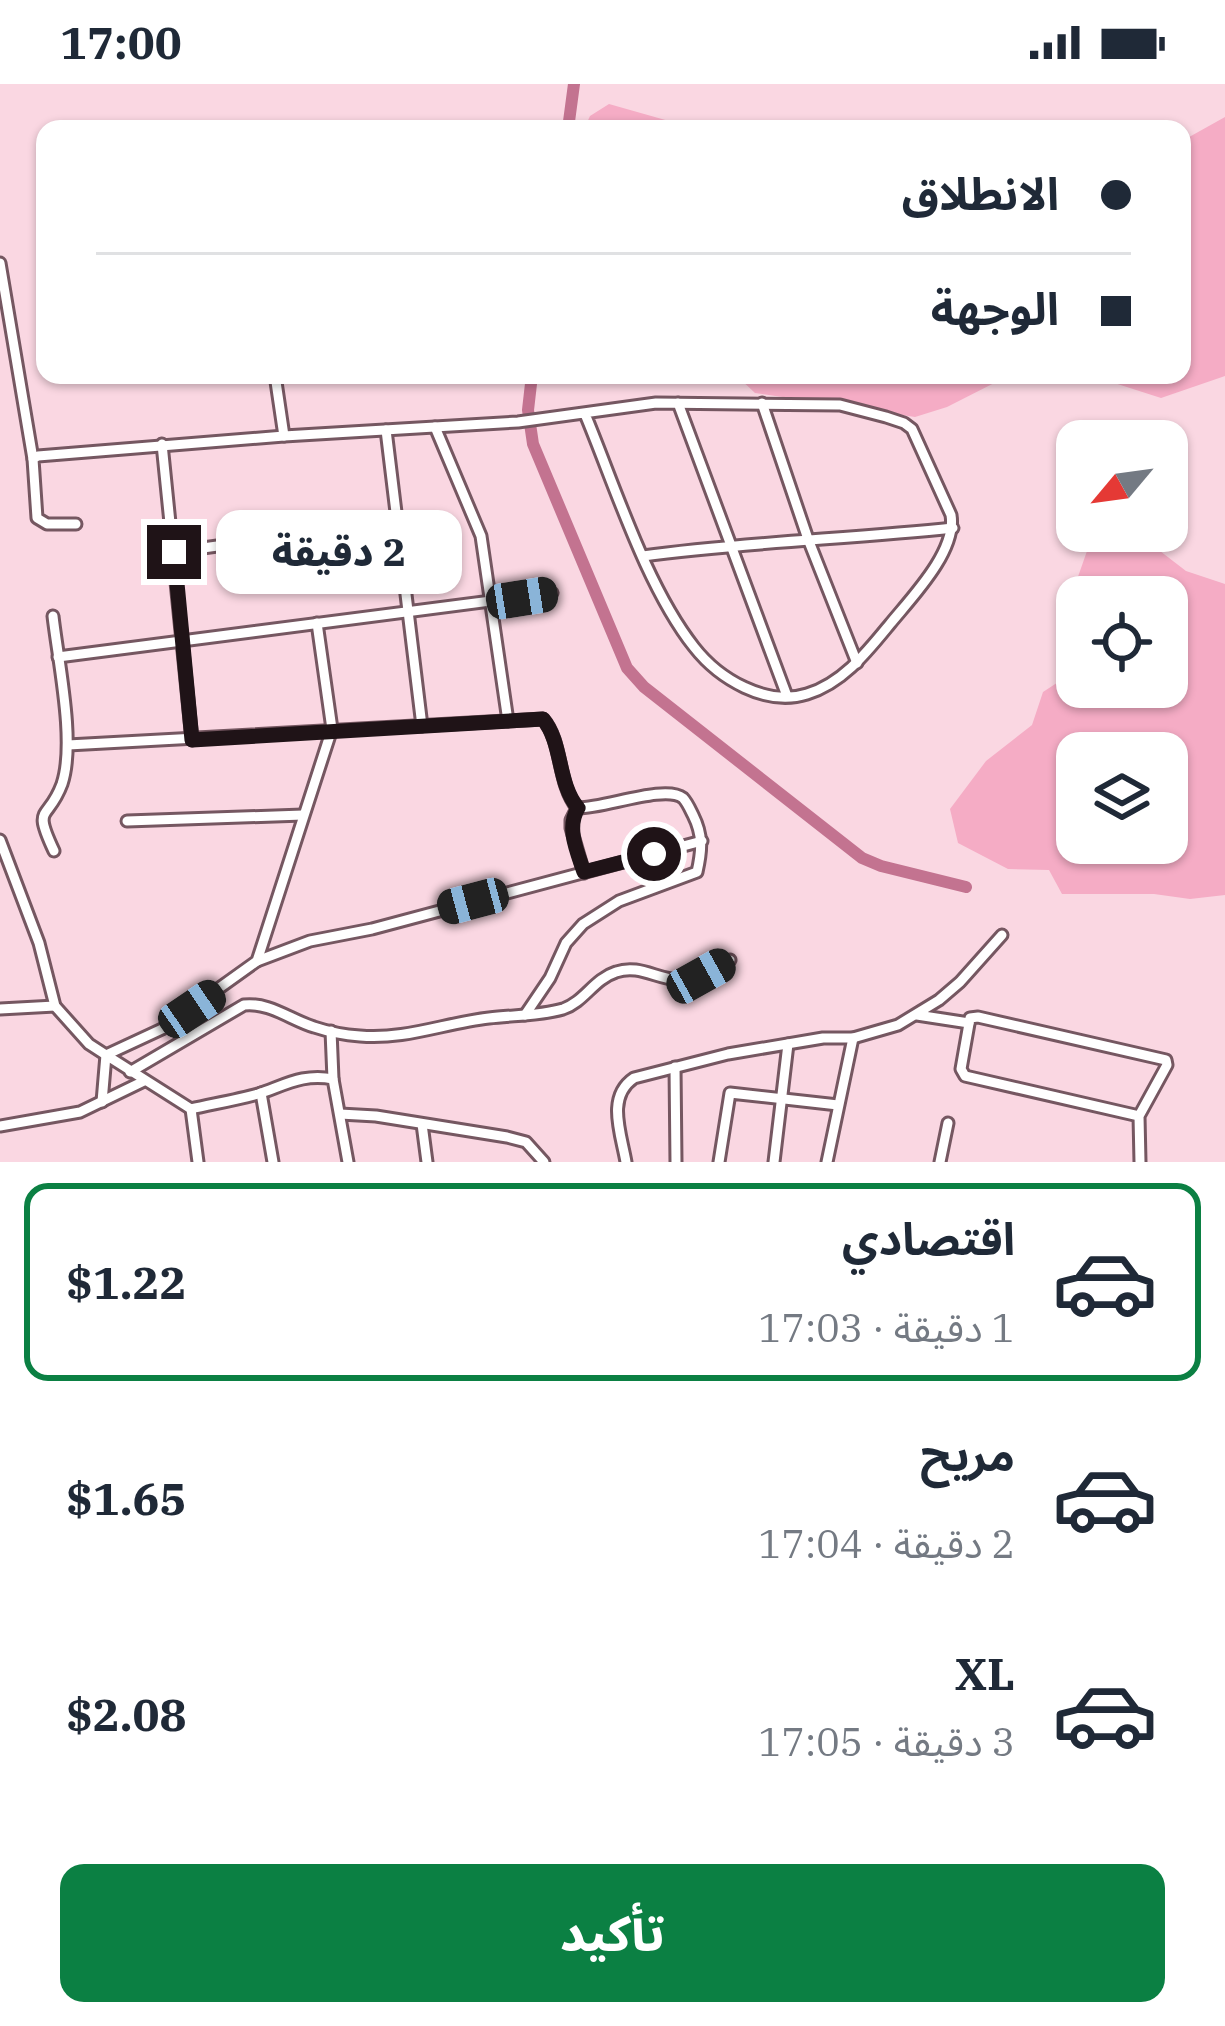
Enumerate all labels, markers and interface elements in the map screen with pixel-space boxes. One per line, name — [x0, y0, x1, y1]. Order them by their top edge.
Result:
text: 17:00 — [60, 13, 182, 71]
text: الانطلاق — [902, 164, 1059, 222]
text: الوجهة — [931, 279, 1059, 337]
north arrow — [1056, 420, 1188, 552]
map controls — [1056, 420, 1188, 864]
callout: 2 دقيقة — [216, 510, 462, 594]
route end — [147, 525, 201, 579]
text: 2 دقيقة — [272, 526, 406, 577]
car — [484, 575, 560, 621]
button: locate — [1056, 576, 1188, 708]
button: layers — [1056, 732, 1188, 864]
route start — [627, 827, 681, 881]
car — [434, 874, 512, 928]
car — [661, 943, 741, 1009]
car — [152, 974, 232, 1044]
text: اقتصادي — [842, 1209, 1015, 1267]
icon: car — [1051, 1228, 1159, 1336]
text: $1.22 — [66, 1253, 186, 1311]
text: 1 دقيقة · 17:03 — [758, 1302, 1015, 1353]
text: مريح — [920, 1425, 1015, 1483]
icon: car — [1051, 1444, 1159, 1552]
text: $1.65 — [66, 1469, 186, 1527]
text: 2 دقيقة · 17:04 — [758, 1518, 1015, 1569]
text: XL — [954, 1644, 1015, 1702]
icon: car — [1051, 1660, 1159, 1768]
text: $2.08 — [66, 1685, 186, 1743]
text: 3 دقيقة · 17:05 — [758, 1716, 1015, 1767]
button: تأكيد — [60, 1864, 1165, 2002]

